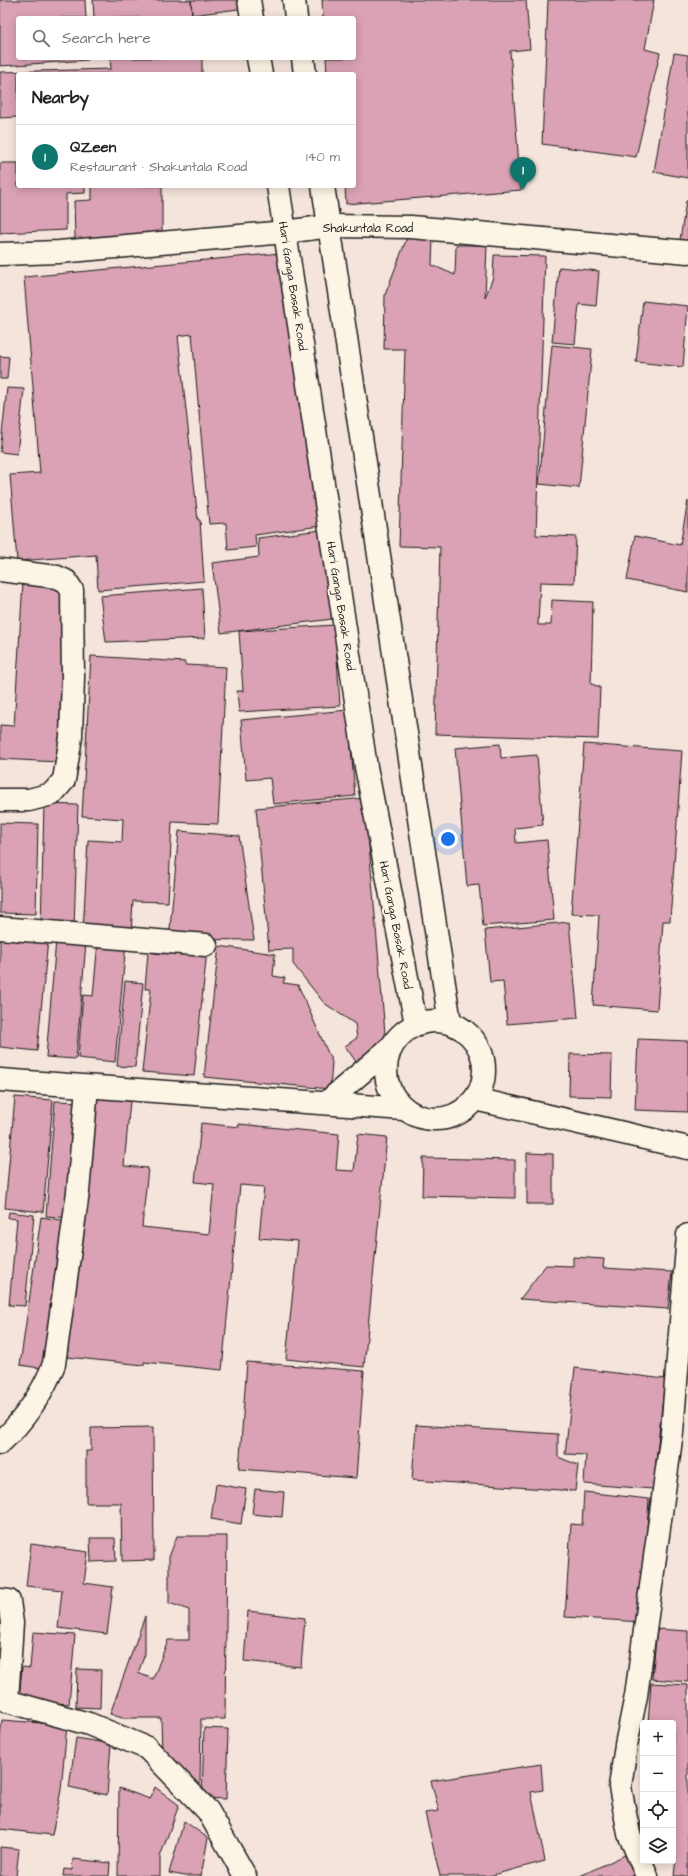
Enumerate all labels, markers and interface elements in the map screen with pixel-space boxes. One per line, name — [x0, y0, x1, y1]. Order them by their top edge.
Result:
search box — [16, 16, 356, 60]
icon: search — [30, 27, 52, 49]
text: Search here — [62, 28, 151, 49]
text: Nearby — [32, 86, 89, 110]
text: QZeen — [70, 137, 116, 158]
text: 1 — [44, 148, 46, 166]
text: 140 m — [306, 148, 340, 166]
pin: 1 — [510, 157, 536, 190]
text: Restaurant · Shakuntala Road — [70, 158, 247, 176]
street label: Hari Ganga Basak Road — [273, 220, 311, 352]
street label: Shakuntala Road — [323, 220, 413, 237]
street label: Hari Ganga Basak Road — [321, 540, 359, 672]
your location — [438, 829, 458, 849]
street label: Hari Ganga Basak Road — [374, 859, 416, 991]
map controls — [640, 1720, 676, 1864]
button: + — [640, 1720, 676, 1756]
button: − — [640, 1756, 676, 1792]
button: locate — [640, 1792, 676, 1828]
button: layers — [640, 1828, 676, 1864]

